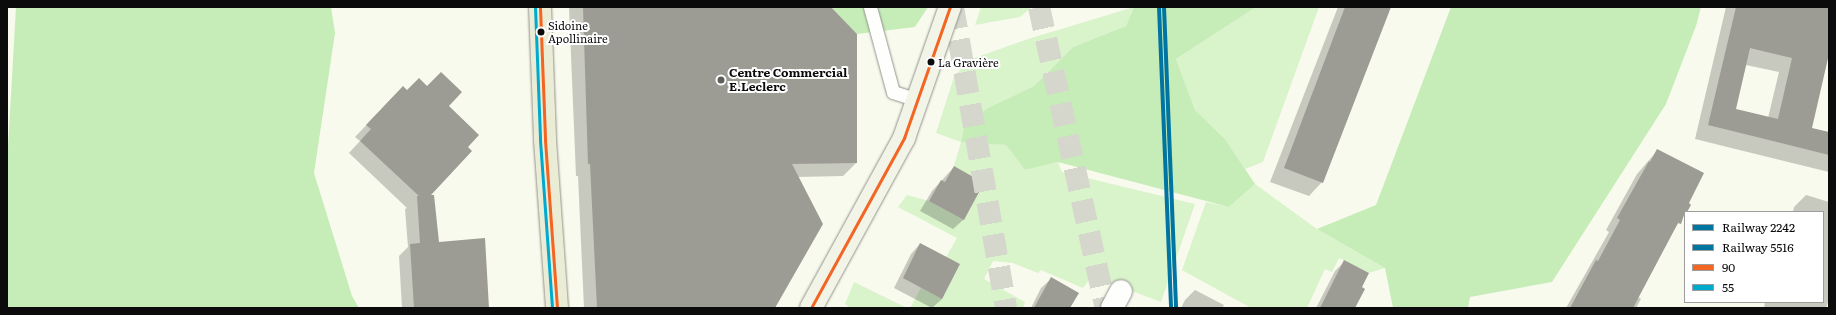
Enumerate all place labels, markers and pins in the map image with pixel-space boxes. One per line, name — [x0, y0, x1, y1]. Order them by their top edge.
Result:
place label: Sidoine Apollinaire — [548, 19, 608, 45]
marker: Sidoine Apollinaire — [536, 27, 546, 37]
place label: La Gravière — [938, 55, 999, 69]
marker: La Gravière — [926, 57, 936, 67]
place label: Centre Commercial E.Leclerc — [729, 66, 847, 94]
marker: Centre Commercial E.Leclerc — [716, 75, 726, 85]

